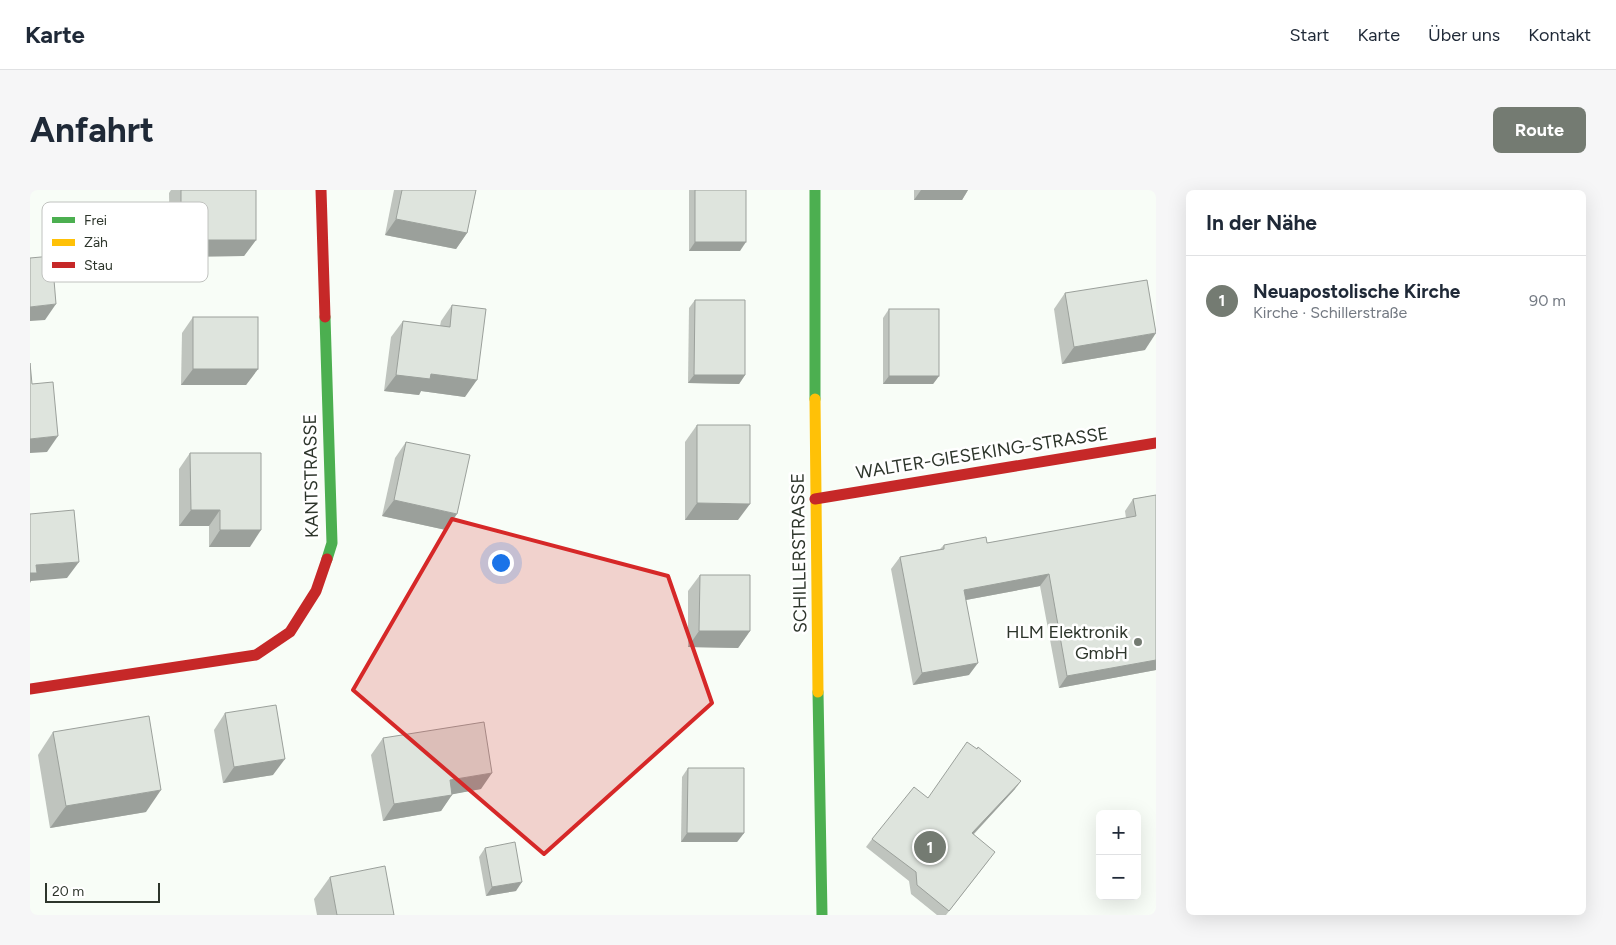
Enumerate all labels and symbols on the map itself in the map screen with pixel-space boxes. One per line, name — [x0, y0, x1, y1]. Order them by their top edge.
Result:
legend — [42, 202, 208, 282]
text: Frei — [84, 212, 107, 229]
text: Zäh — [84, 234, 108, 251]
text: Stau — [84, 257, 113, 274]
street label: KANTSTRASSE — [299, 414, 323, 538]
street label: WALTER-GIESEKING-STRASSE — [854, 422, 1110, 484]
street label: SCHILLERSTRASSE — [787, 473, 811, 633]
your location — [488, 550, 514, 576]
place label: HLM Elektronik GmbH — [1006, 621, 1128, 664]
marker: HLM Elektronik GmbH — [1132, 636, 1144, 648]
pin: 1 — [914, 828, 946, 866]
scale bar — [45, 880, 160, 903]

